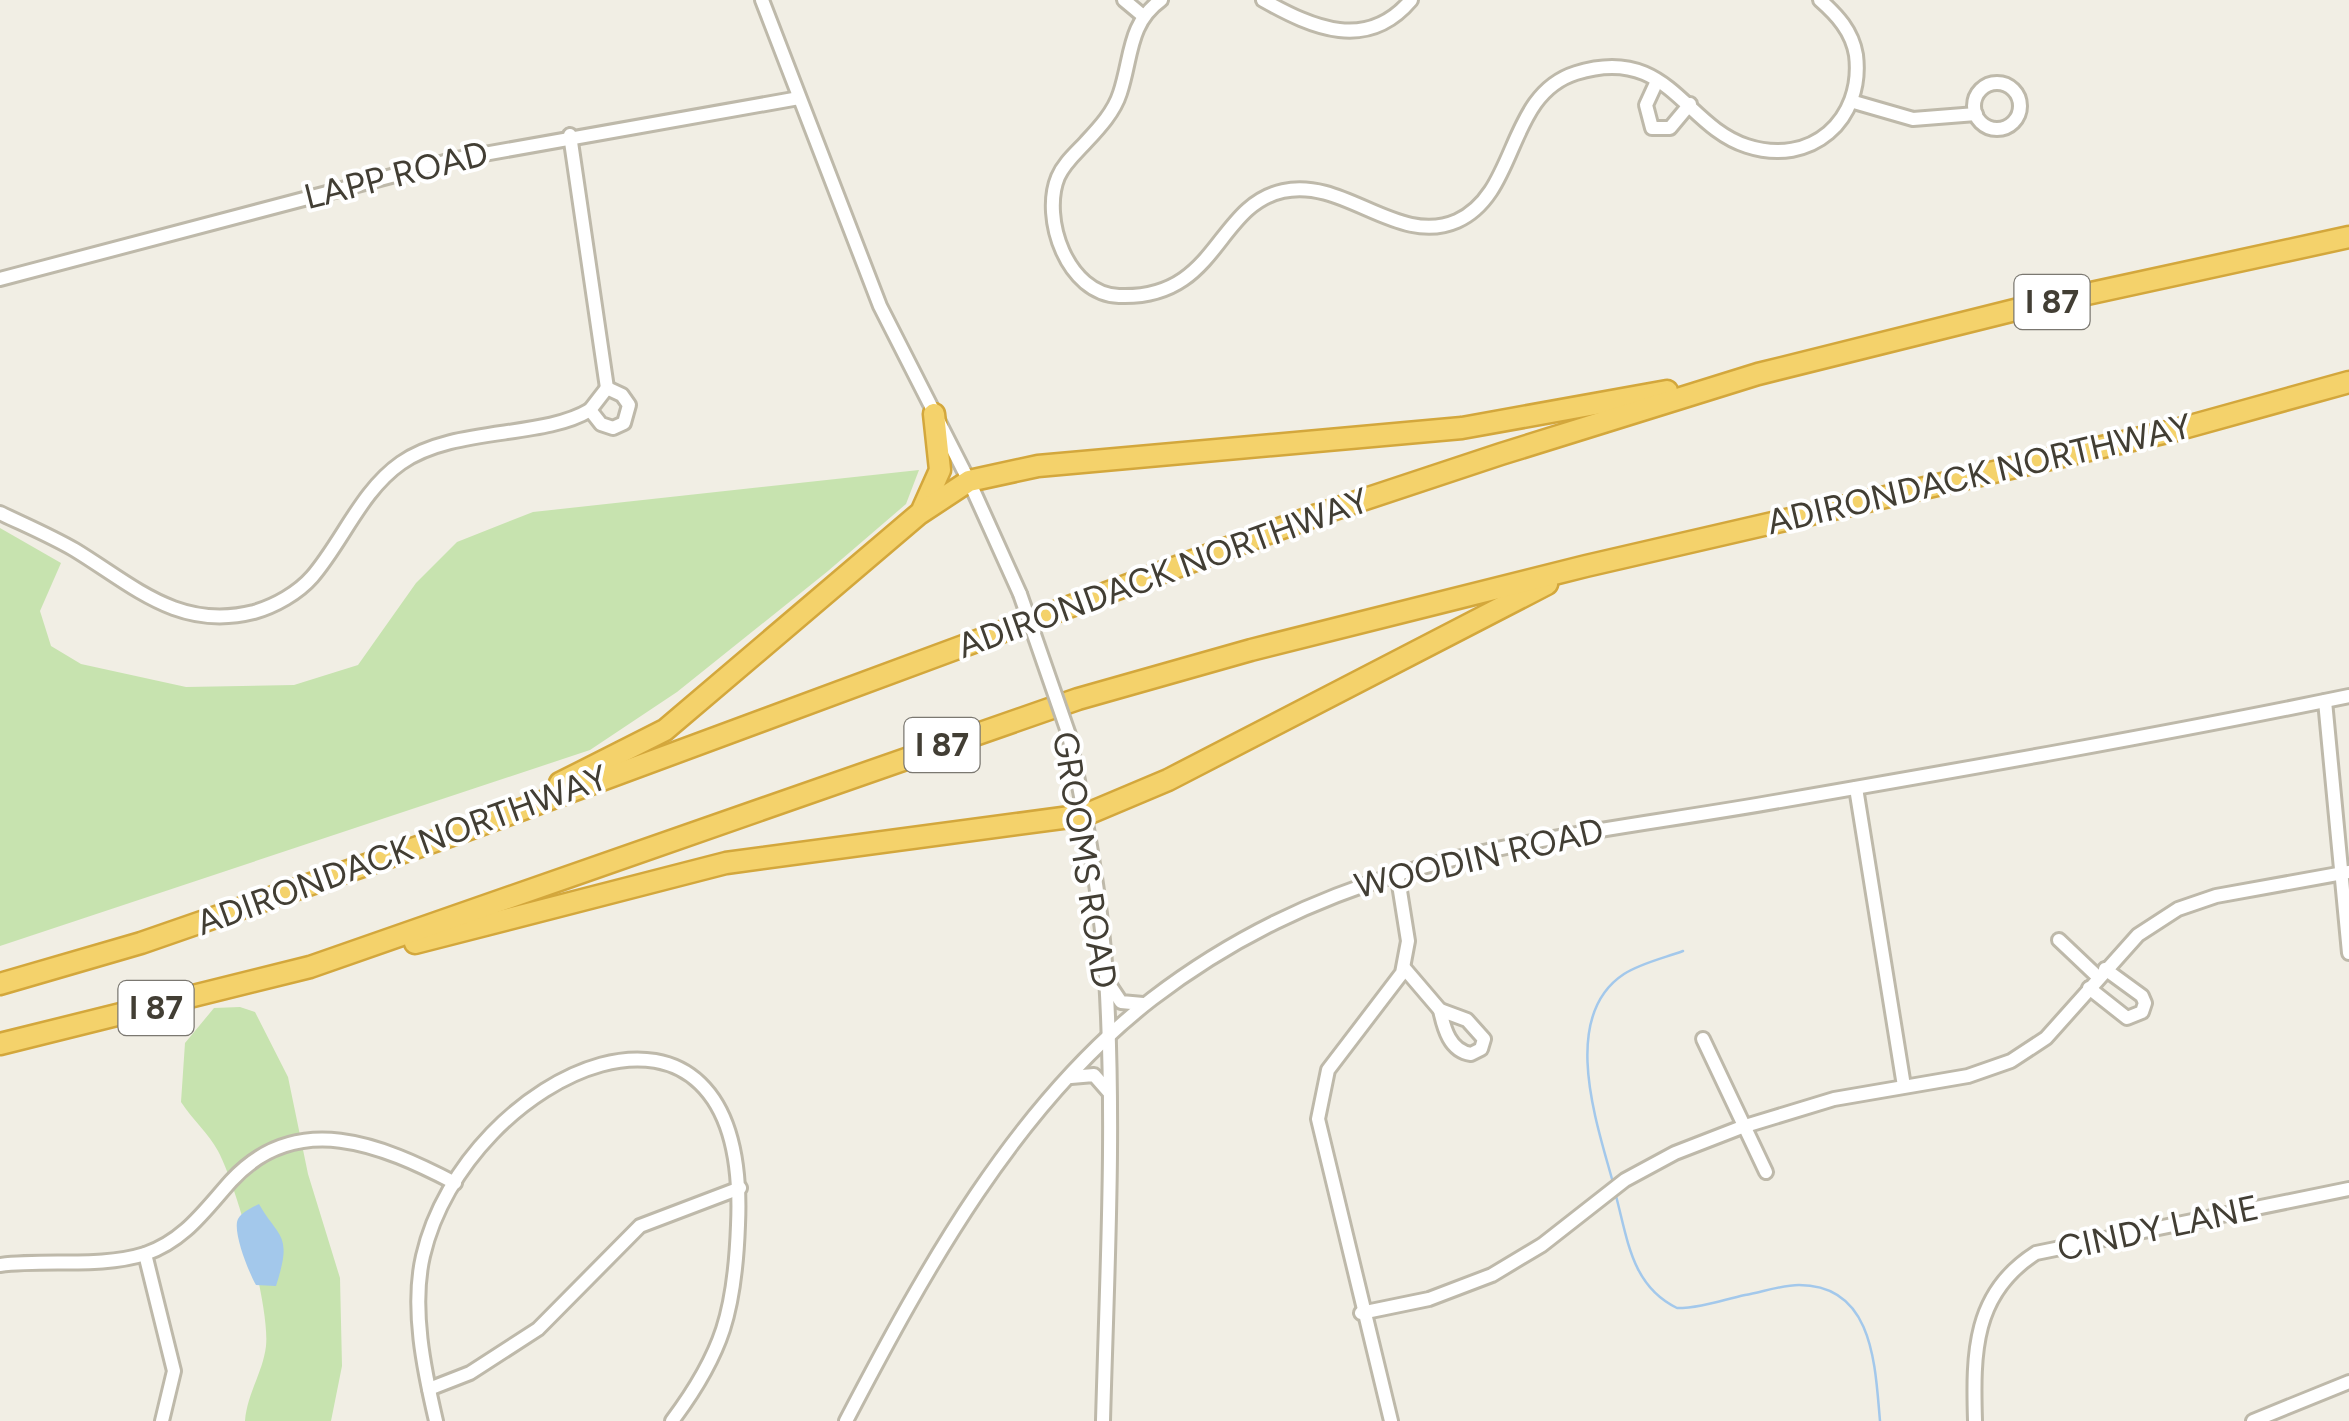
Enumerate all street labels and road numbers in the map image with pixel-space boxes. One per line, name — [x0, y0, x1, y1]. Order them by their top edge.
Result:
street label: LAPP ROAD — [300, 132, 492, 218]
road number: I 87 — [2014, 275, 2090, 329]
street label: ADIRONDACK NORTHWAY — [1763, 405, 2195, 543]
street label: ADIRONDACK NORTHWAY — [952, 479, 1374, 667]
road number: I 87 — [904, 718, 980, 772]
street label: GROOMS ROAD — [1044, 729, 1126, 991]
street label: ADIRONDACK NORTHWAY — [191, 756, 613, 944]
street label: WOODIN ROAD — [1350, 809, 1608, 907]
road number: I 87 — [118, 981, 194, 1035]
street label: CINDY LANE — [2053, 1186, 2263, 1270]

